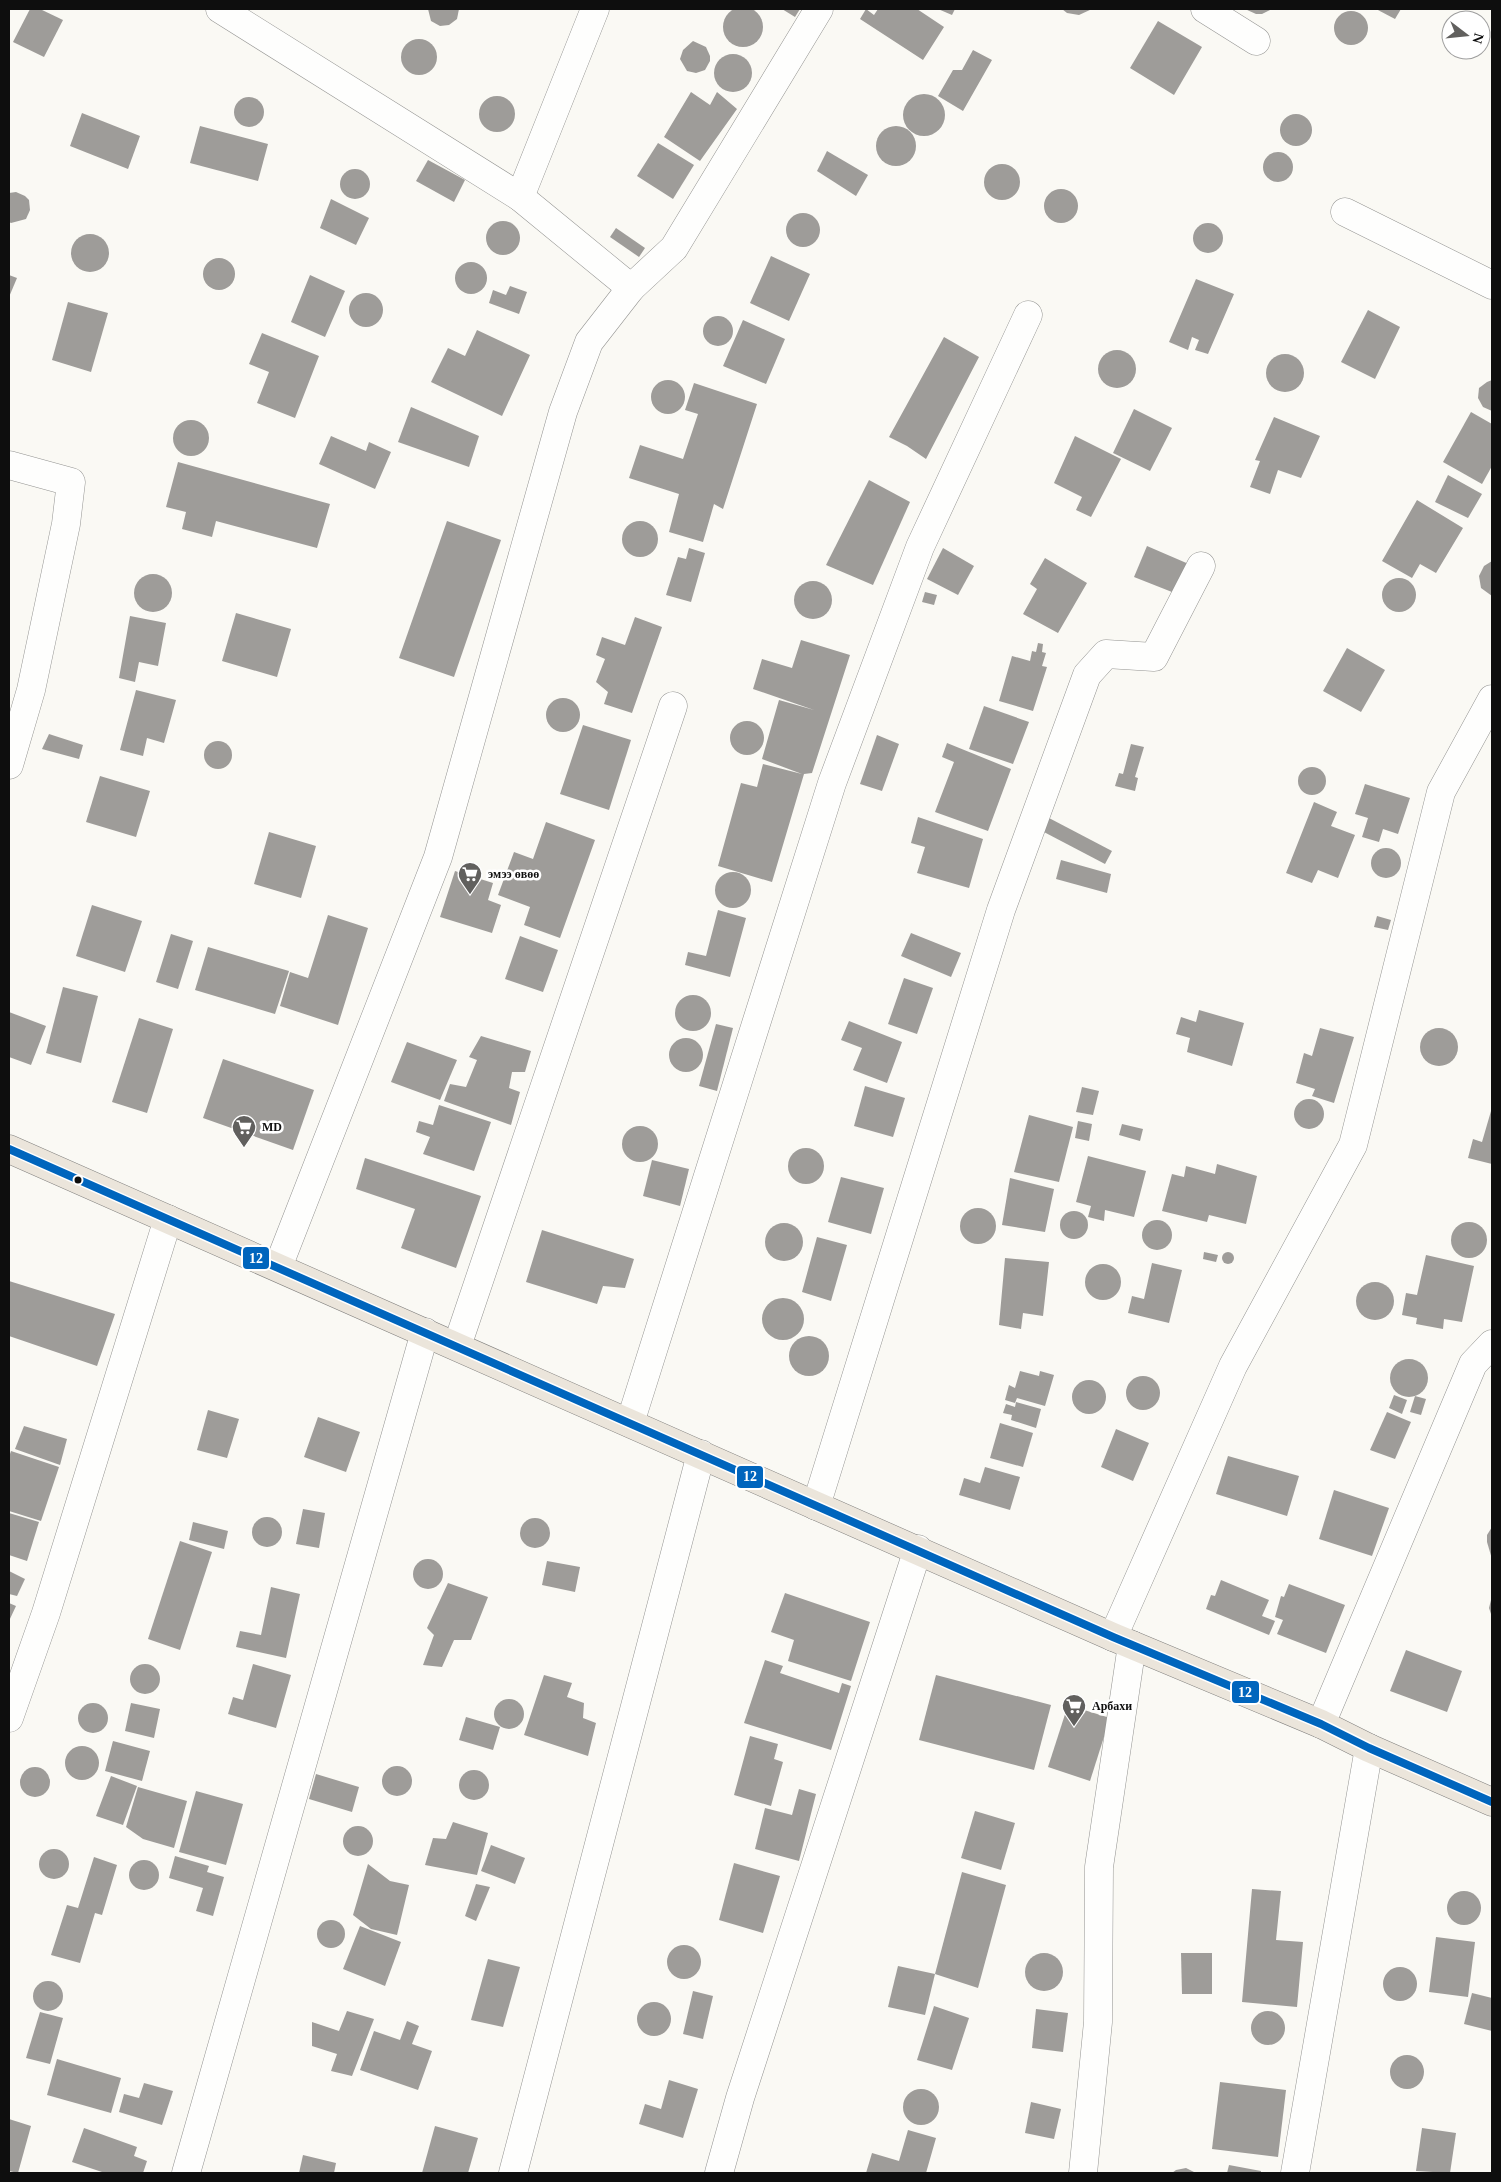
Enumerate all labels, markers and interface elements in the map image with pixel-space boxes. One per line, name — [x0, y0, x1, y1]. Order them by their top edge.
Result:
north arrow — [1441, 10, 1491, 60]
text: N — [1469, 32, 1487, 45]
supermarket icon: эмээ өвөө — [457, 861, 483, 895]
place label: эмээ өвөө — [488, 867, 539, 881]
supermarket icon: MD — [231, 1114, 257, 1148]
place label: MD — [262, 1120, 282, 1134]
unlabelled marker — [73, 1175, 83, 1185]
line badge: 12 — [242, 1246, 270, 1270]
text: 12 — [249, 1251, 263, 1266]
line badge: 12 — [736, 1465, 764, 1489]
text: 12 — [743, 1469, 757, 1484]
line badge: 12 — [1231, 1680, 1260, 1704]
text: 12 — [1238, 1685, 1252, 1700]
supermarket icon: Арбахи — [1061, 1693, 1087, 1727]
place label: Арбахи — [1092, 1699, 1132, 1713]

